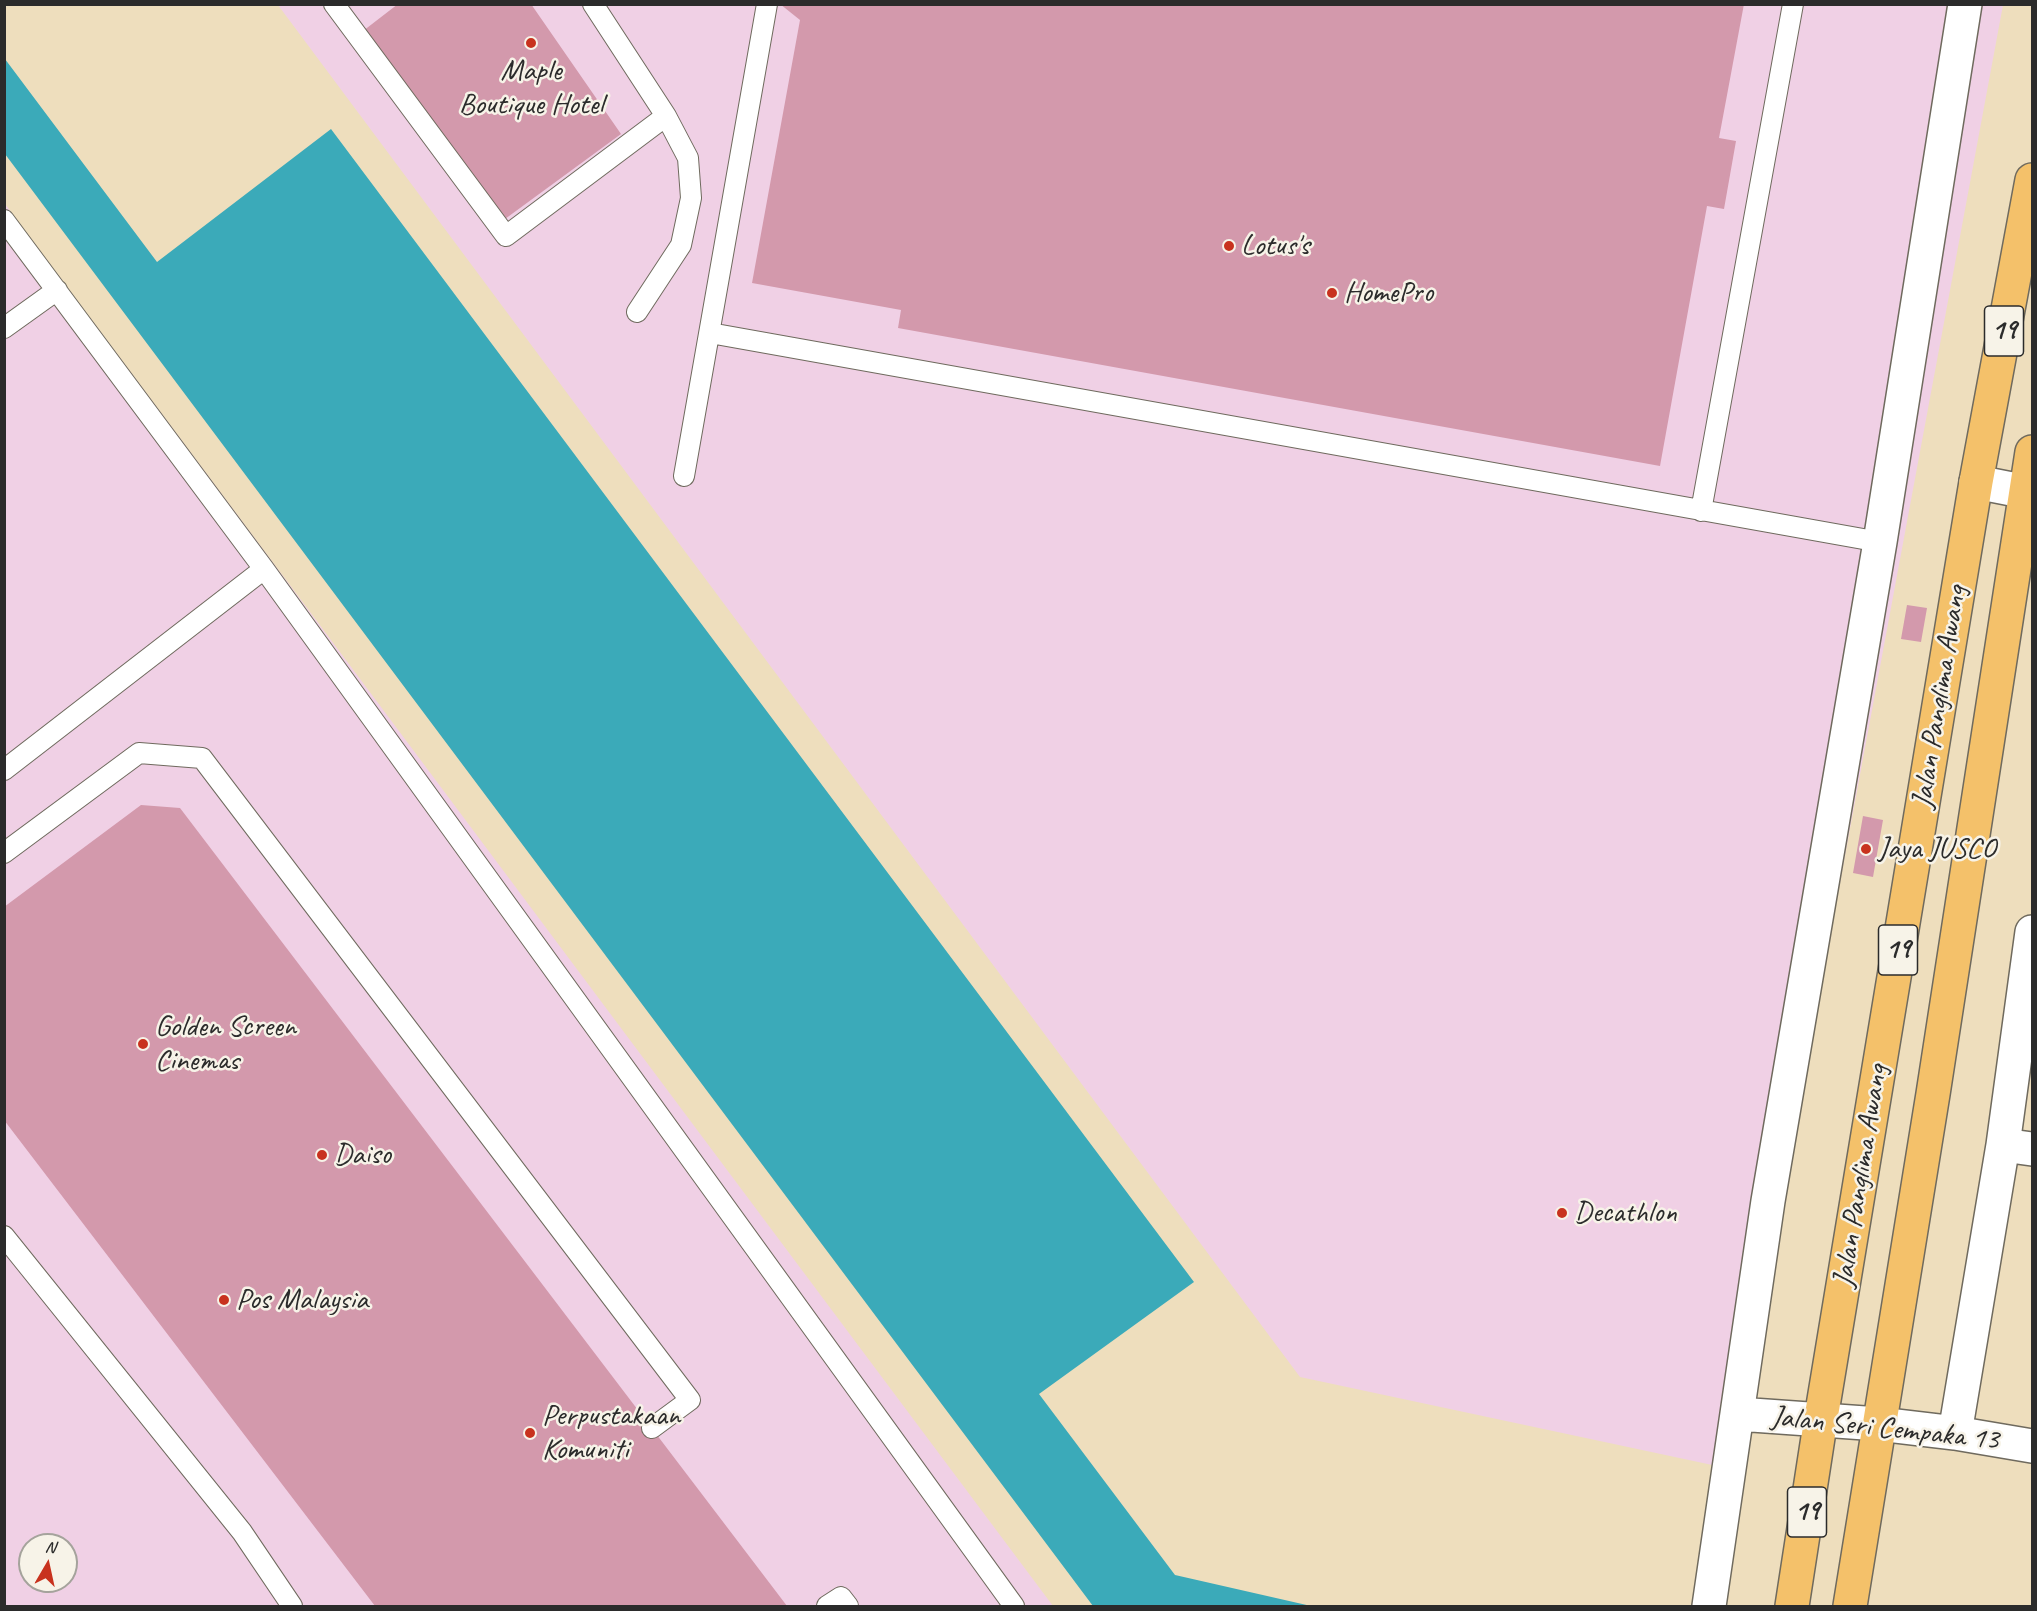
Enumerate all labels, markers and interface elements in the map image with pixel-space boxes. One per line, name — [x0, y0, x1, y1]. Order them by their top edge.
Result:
marker: Maple Boutique Hotel — [524, 36, 538, 50]
place label: Maple Boutique Hotel — [459, 53, 603, 124]
place label: Lotus's — [1241, 228, 1309, 264]
marker: Lotus's — [1222, 239, 1236, 253]
place label: HomePro — [1344, 275, 1433, 311]
marker: HomePro — [1325, 286, 1339, 300]
road number: 19 — [1984, 306, 2024, 356]
street label: Jalan Panglima Awang — [1905, 583, 1975, 811]
place label: Jaya JUSCO — [1878, 831, 1996, 867]
marker: Jaya JUSCO — [1859, 842, 1873, 856]
road number: 19 — [1878, 925, 1918, 975]
place label: Golden Screen Cinemas — [155, 1009, 296, 1080]
marker: Golden Screen Cinemas — [136, 1037, 150, 1051]
street label: Jalan Panglima Awang — [1826, 1062, 1896, 1290]
place label: Daiso — [334, 1137, 391, 1173]
marker: Daiso — [315, 1148, 329, 1162]
place label: Decathlon — [1574, 1195, 1677, 1231]
marker: Decathlon — [1555, 1206, 1569, 1220]
place label: Pos Malaysia — [236, 1282, 368, 1318]
marker: Pos Malaysia — [217, 1293, 231, 1307]
place label: Perpustakaan Komuniti — [542, 1398, 680, 1468]
street label: Jalan Seri Cempaka 13 — [1769, 1399, 2001, 1459]
marker: Perpustakaan Komuniti — [523, 1426, 537, 1440]
road number: 19 — [1788, 1487, 1826, 1537]
north arrow — [18, 1533, 78, 1593]
text: N — [44, 1537, 57, 1558]

